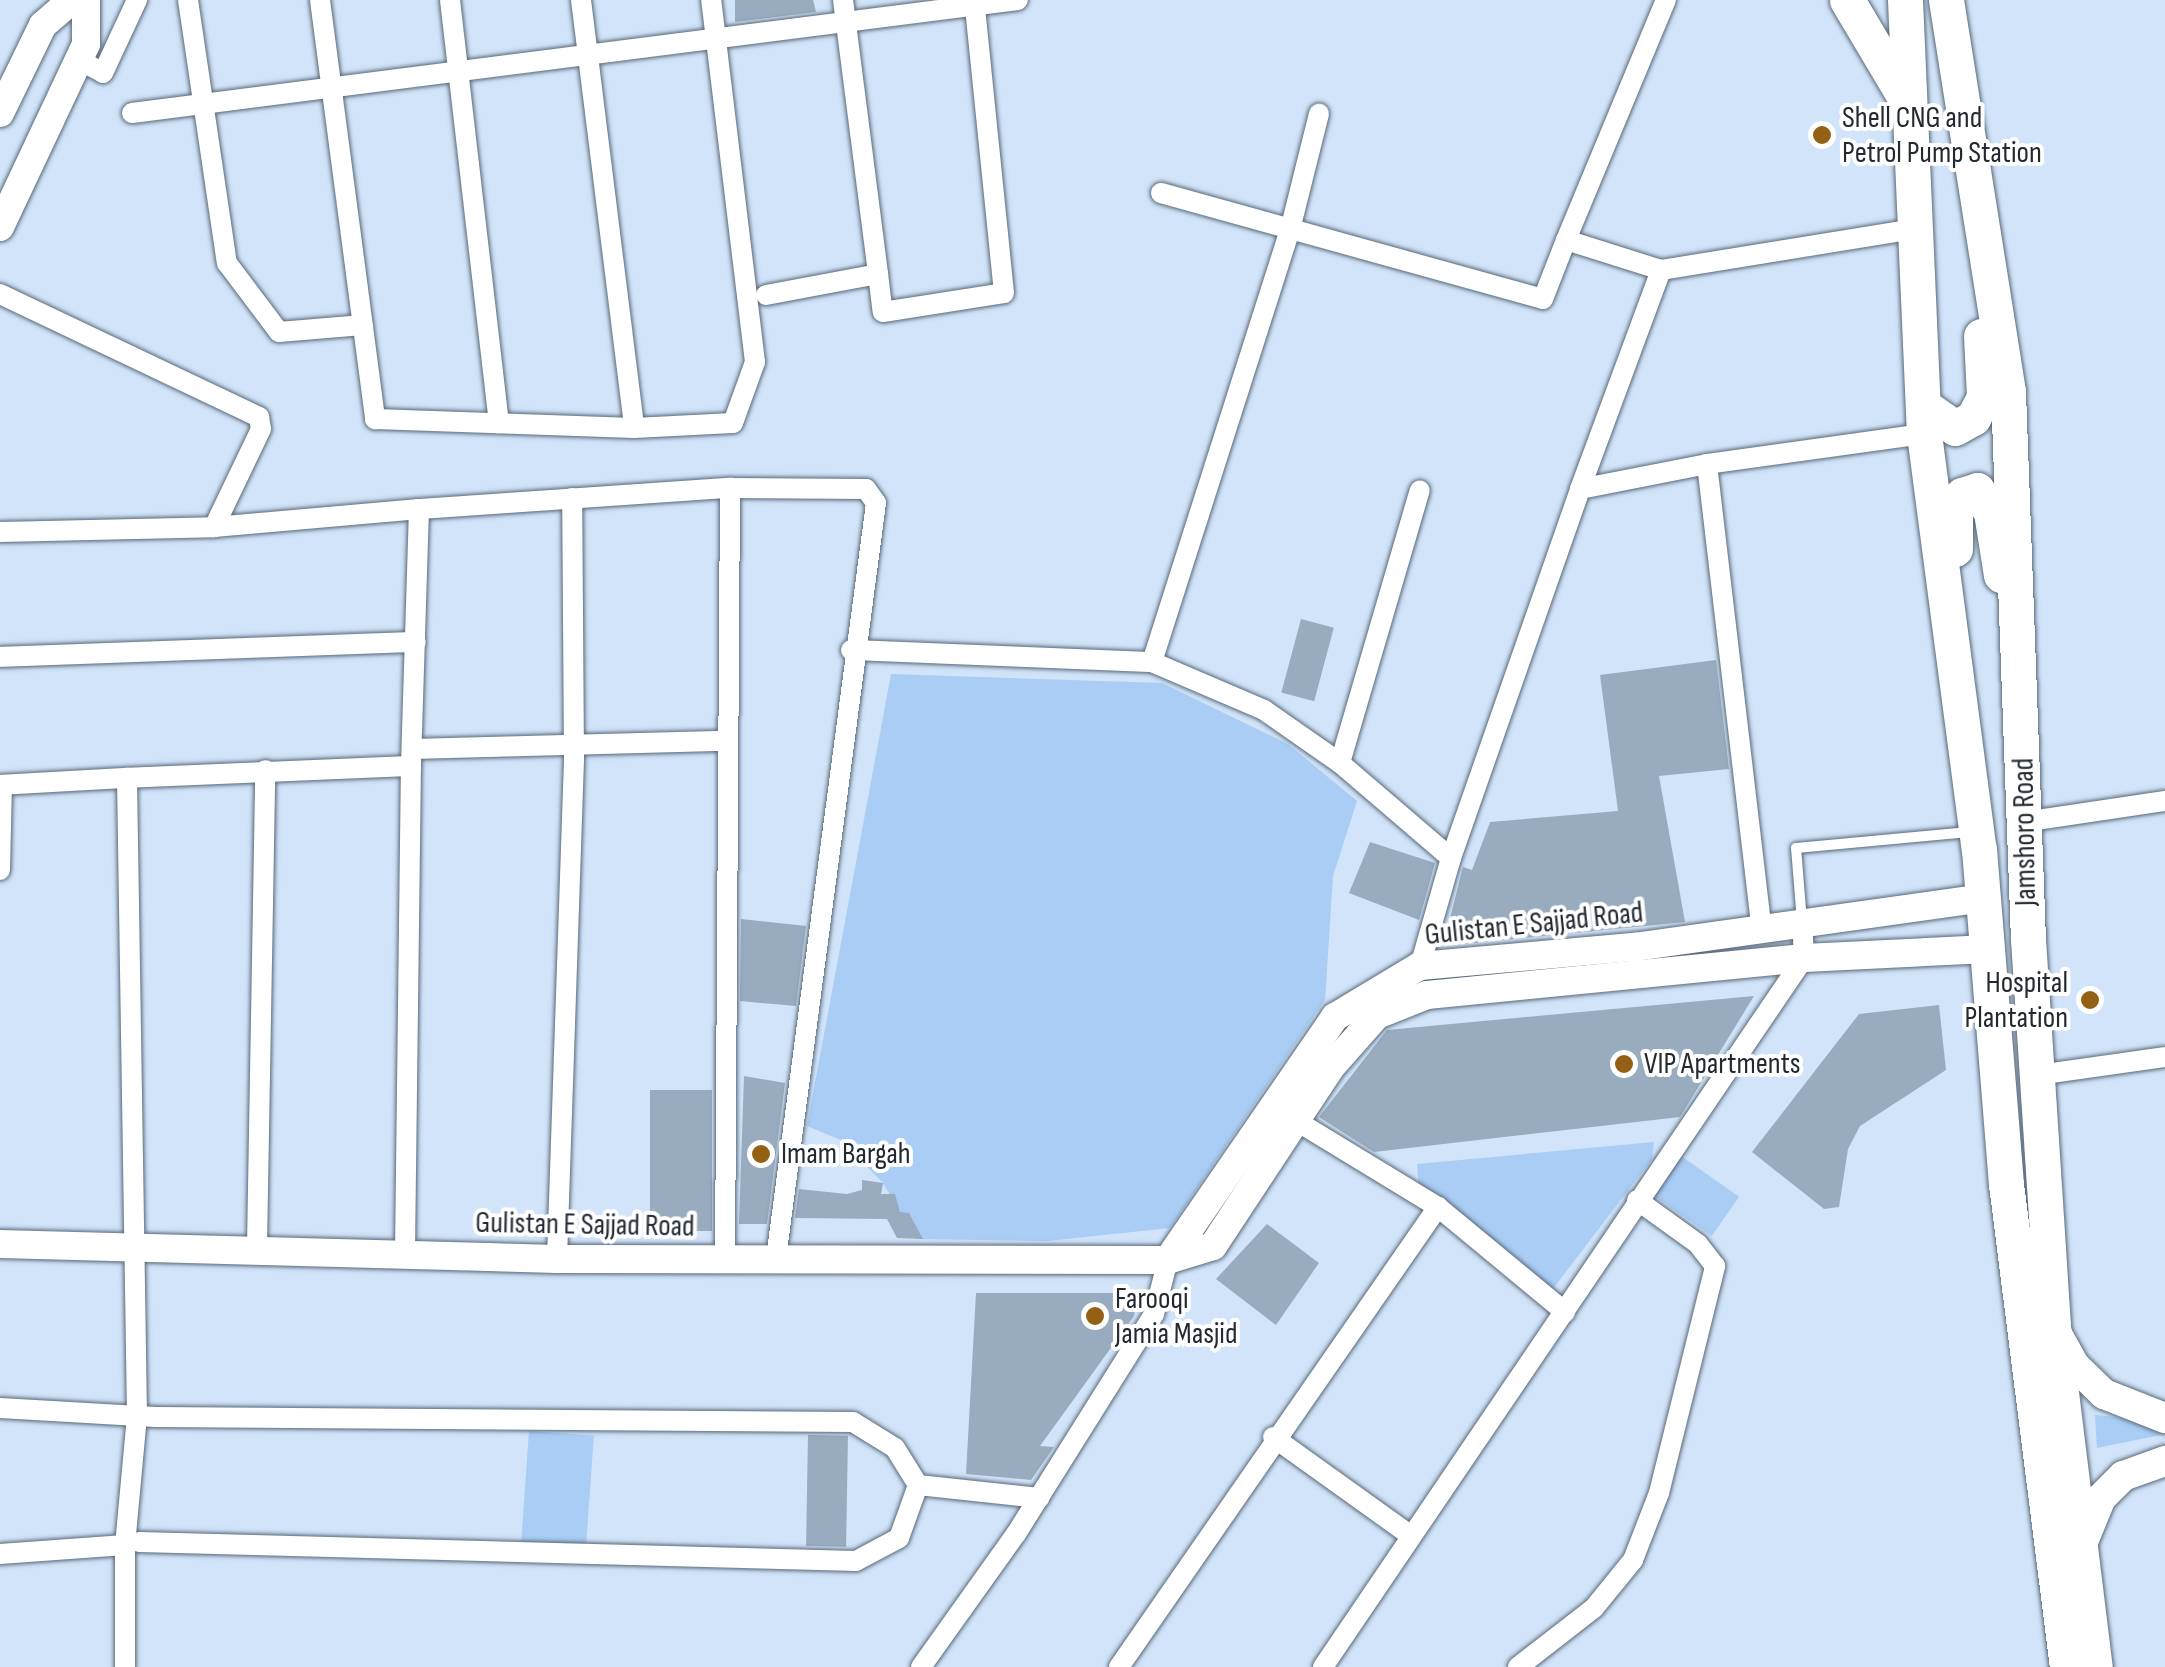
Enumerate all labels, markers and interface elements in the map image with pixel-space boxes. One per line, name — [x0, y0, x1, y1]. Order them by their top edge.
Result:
place label: Shell CNG and Petrol Pump Station — [1842, 100, 2042, 170]
marker: Shell CNG and Petrol Pump Station — [1811, 124, 1833, 146]
street label: Jamshoro Road — [2006, 758, 2044, 906]
street label: Gulistan E Sajjad Road — [1423, 895, 1645, 953]
place label: Hospital Plantation — [1965, 965, 2068, 1036]
marker: Hospital Plantation — [2077, 987, 2103, 1013]
place label: VIP Apartments — [1644, 1046, 1801, 1082]
marker: VIP Apartments — [1613, 1053, 1635, 1075]
place label: Imam Bargah — [781, 1136, 911, 1172]
marker: Imam Bargah — [750, 1143, 772, 1165]
street label: Gulistan E Sajjad Road — [475, 1205, 695, 1245]
place label: Farooqi Jamia Masjid — [1115, 1281, 1237, 1352]
marker: Farooqi Jamia Masjid — [1084, 1305, 1106, 1327]

